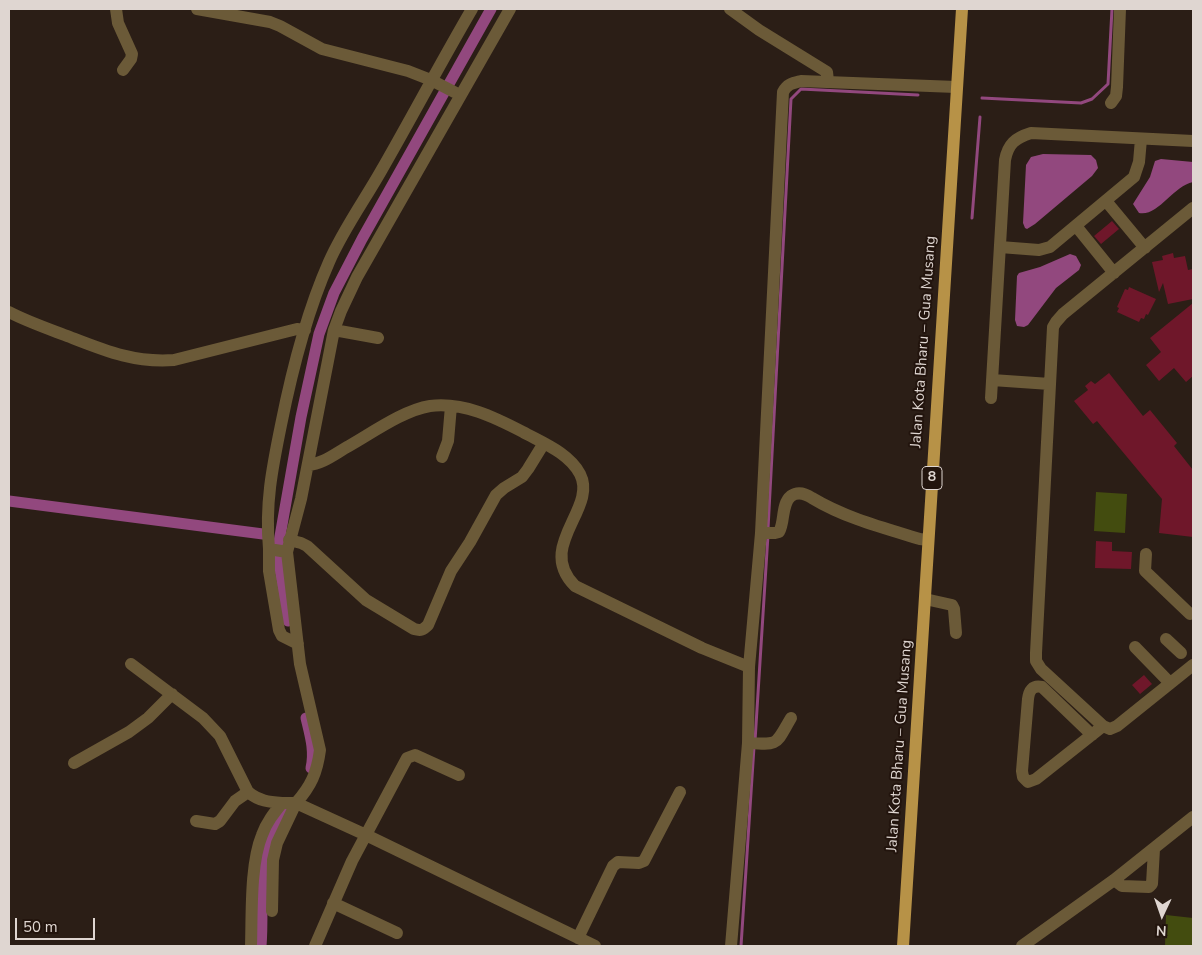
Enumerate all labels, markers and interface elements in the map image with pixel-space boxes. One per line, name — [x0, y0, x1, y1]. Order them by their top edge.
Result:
street label: Jalan Kota Bharu – Gua Musang — [908, 235, 940, 449]
road number: 8 — [922, 466, 942, 489]
street label: Jalan Kota Bharu – Gua Musang — [884, 639, 916, 853]
north arrow — [1137, 890, 1187, 940]
scale bar — [18, 908, 98, 940]
text: 50 m — [23, 917, 58, 937]
text: N — [1155, 921, 1167, 940]

